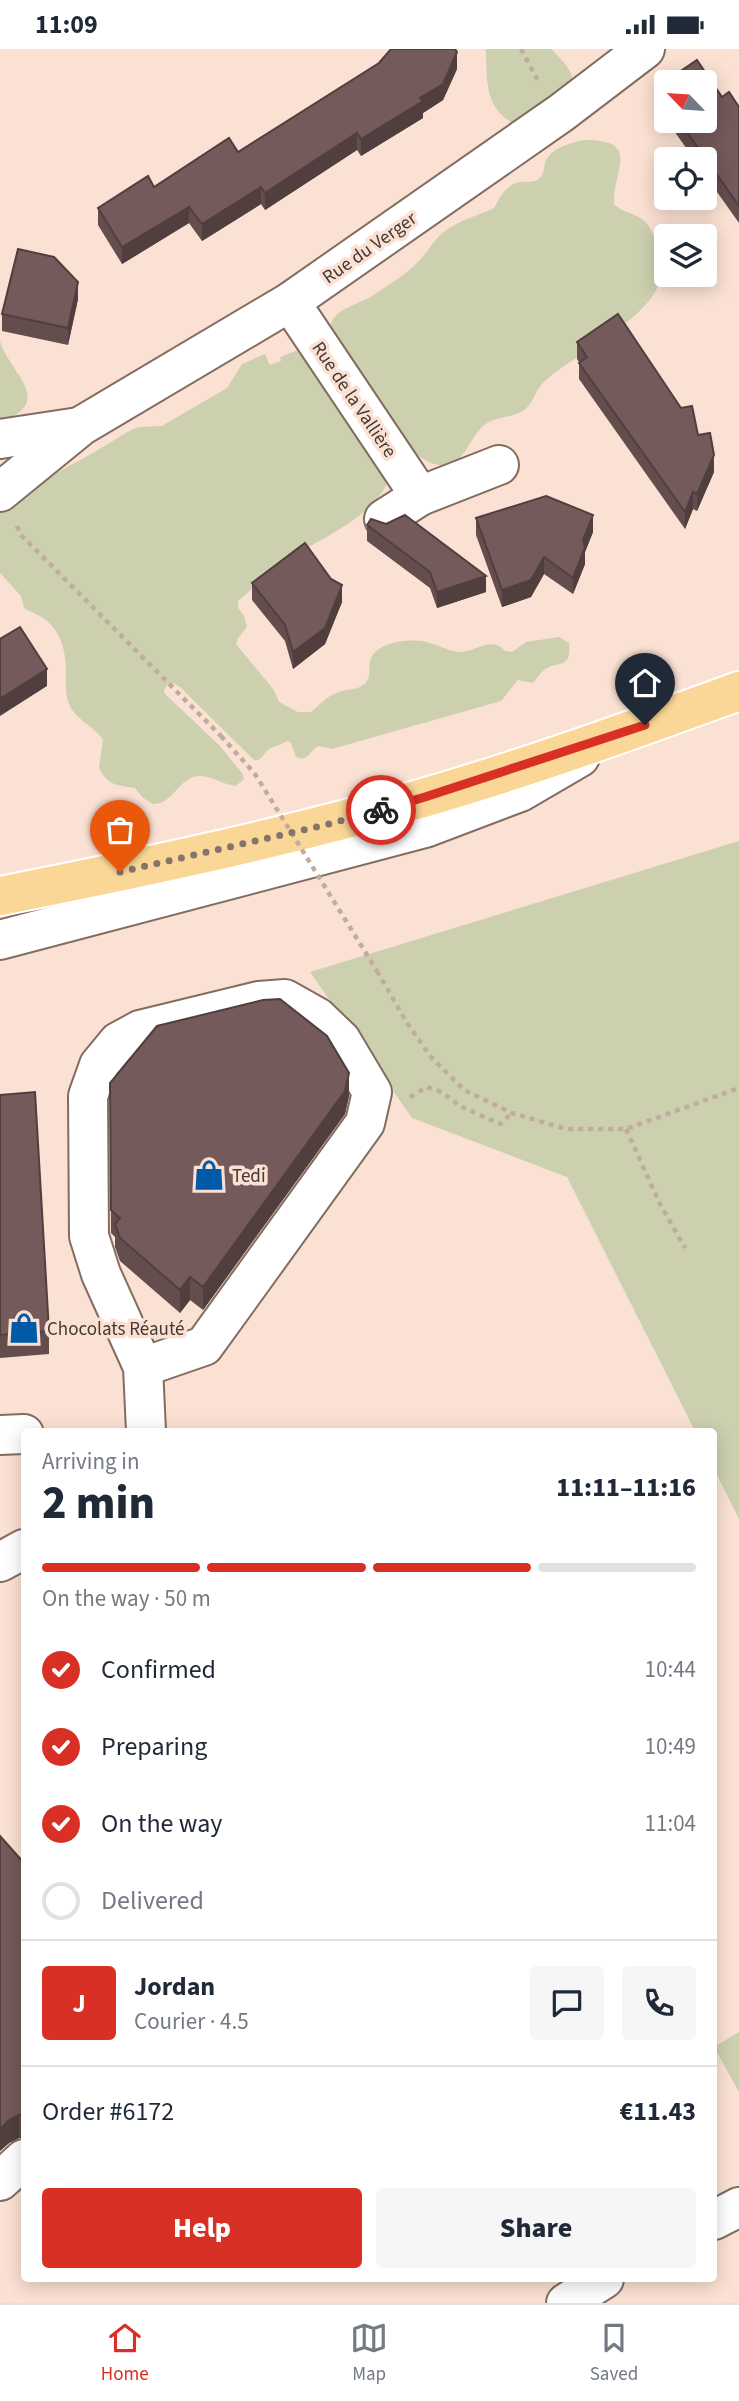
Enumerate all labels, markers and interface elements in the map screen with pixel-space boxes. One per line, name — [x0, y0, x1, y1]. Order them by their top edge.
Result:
text: 11:09 — [35, 6, 98, 43]
north arrow — [654, 70, 718, 133]
map controls — [654, 70, 717, 287]
button: locate — [654, 147, 717, 210]
street label: Rue du Verger — [317, 205, 423, 291]
button: layers — [654, 224, 717, 287]
street label: Rue de la Vallière — [305, 336, 403, 463]
pin — [615, 653, 675, 725]
icon: home — [626, 664, 664, 702]
courier — [346, 775, 416, 845]
icon: bike — [362, 791, 400, 829]
pin — [90, 800, 150, 872]
icon: bag — [101, 811, 139, 849]
shop icon: Tedi — [192, 1158, 226, 1192]
place label: Tedi — [232, 1163, 266, 1190]
shop icon: Chocolats Réauté — [7, 1311, 41, 1345]
place label: Chocolats Réauté — [47, 1316, 184, 1343]
text: Arriving in — [42, 1445, 140, 1478]
text: 11:11–11:16 — [556, 1469, 696, 1506]
text: 2 min — [42, 1471, 155, 1536]
text: On the way · 50 m — [42, 1582, 211, 1615]
icon: check — [42, 1651, 80, 1689]
text: Confirmed — [101, 1651, 216, 1688]
text: 10:44 — [645, 1653, 696, 1686]
icon: check — [42, 1728, 80, 1766]
text: Preparing — [101, 1728, 207, 1765]
text: 10:49 — [645, 1730, 696, 1763]
icon: check — [42, 1805, 80, 1843]
text: On the way — [101, 1805, 222, 1842]
text: 11:04 — [645, 1807, 696, 1840]
text: Delivered — [101, 1882, 204, 1919]
button: chat — [530, 1966, 604, 2040]
button: phone — [622, 1966, 696, 2040]
text: Jordan — [134, 1968, 215, 2005]
text: J — [72, 1985, 86, 2022]
text: Courier · 4.5 — [134, 2005, 249, 2038]
text: Order #6172 — [42, 2093, 174, 2130]
text: €11.43 — [620, 2093, 696, 2130]
button: Help — [42, 2188, 362, 2268]
button: Share — [376, 2188, 696, 2268]
tab: Home — [101, 2319, 149, 2388]
tab: Map — [350, 2319, 388, 2388]
tab: Saved — [590, 2319, 638, 2388]

